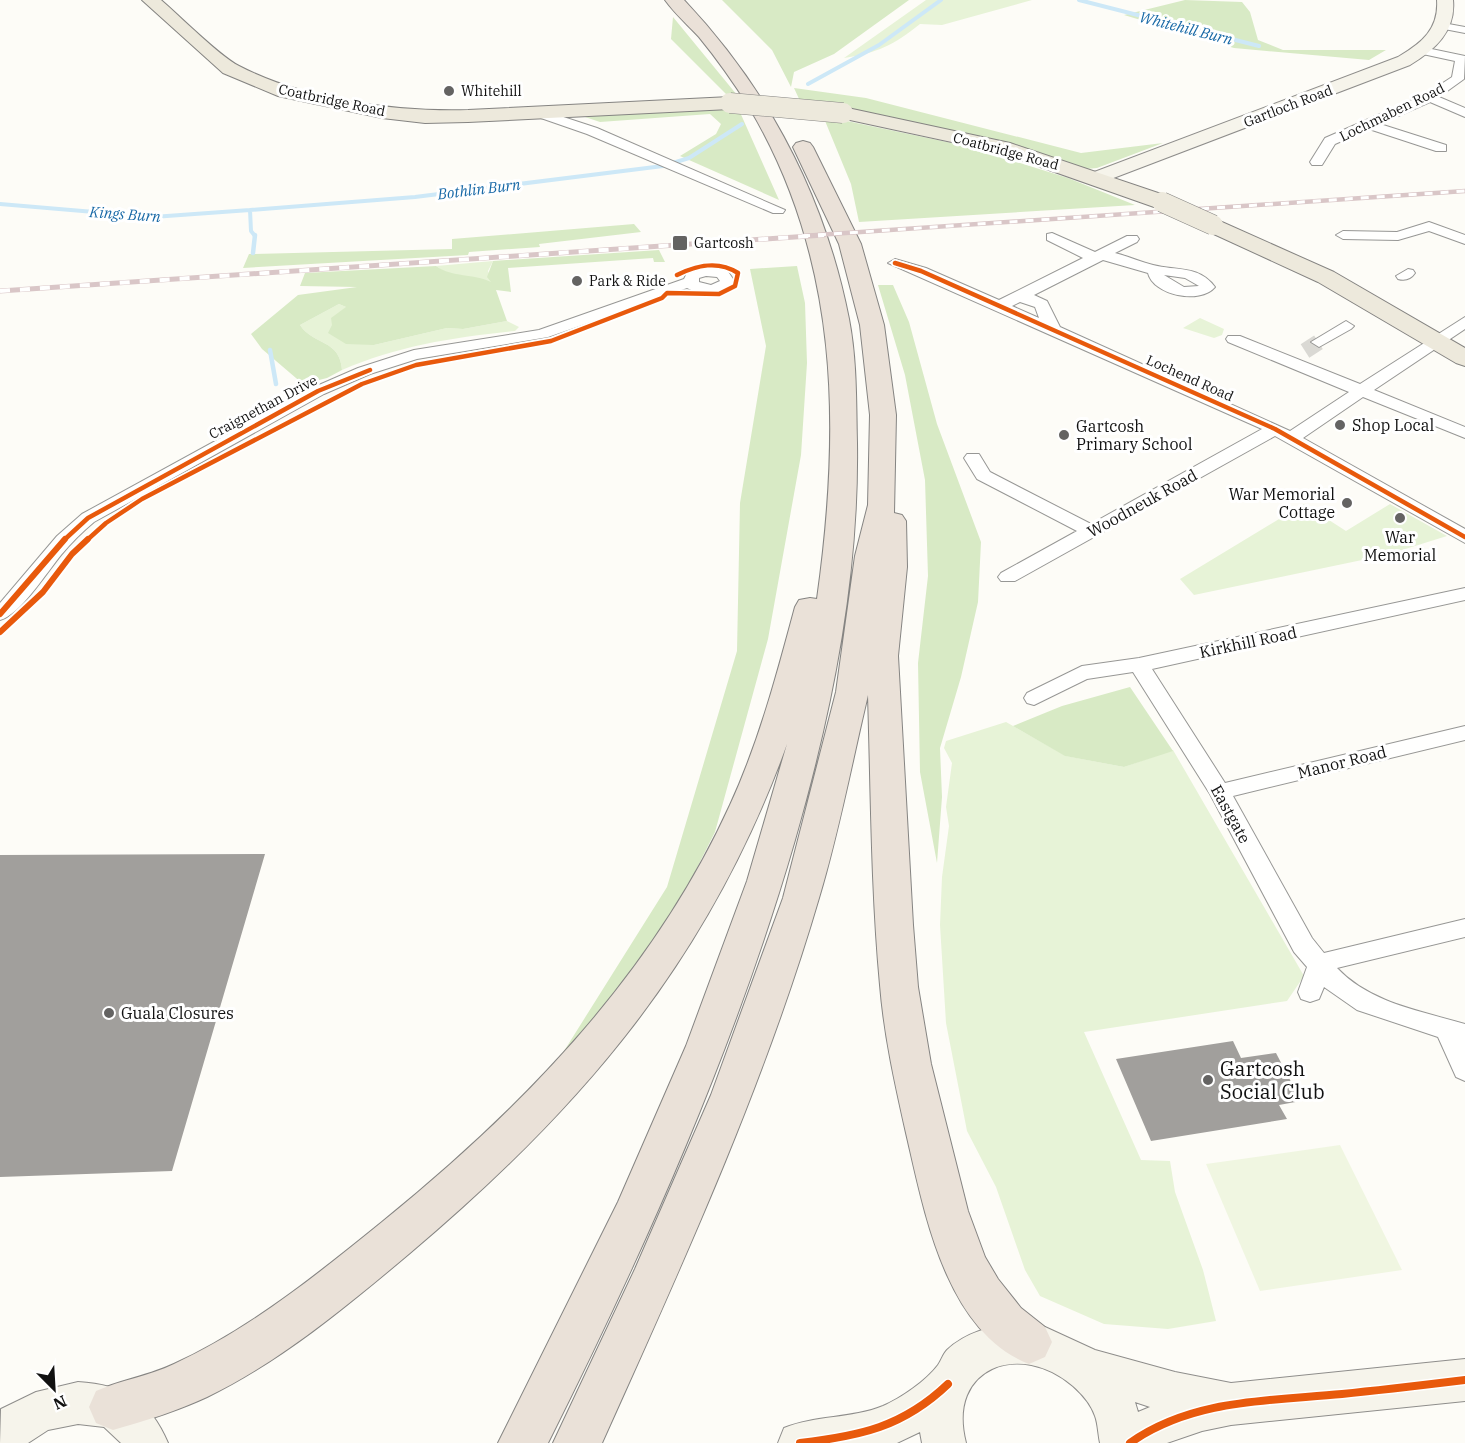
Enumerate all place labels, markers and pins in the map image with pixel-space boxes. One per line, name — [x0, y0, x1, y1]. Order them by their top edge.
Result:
place label: Whitehill — [461, 82, 522, 100]
marker: Whitehill — [442, 84, 456, 98]
marker: Gartcosh — [671, 234, 689, 252]
place label: Gartcosh — [694, 234, 754, 252]
place label: Park & Ride — [589, 272, 666, 290]
marker: Park & Ride — [570, 274, 584, 288]
place label: Shop Local — [1352, 415, 1435, 435]
place label: Gartcosh Primary School — [1076, 416, 1193, 454]
marker: Shop Local — [1333, 418, 1347, 432]
marker: Gartcosh Primary School — [1057, 428, 1071, 442]
place label: War Memorial Cottage — [1228, 484, 1335, 522]
marker: War Memorial Cottage — [1340, 496, 1354, 510]
marker: War Memorial — [1393, 511, 1407, 525]
place label: War Memorial — [1364, 527, 1436, 565]
place label: Guala Closures — [121, 1003, 234, 1023]
marker: Guala Closures — [102, 1006, 116, 1020]
place label: Gartcosh Social Club — [1220, 1055, 1325, 1105]
marker: Gartcosh Social Club — [1201, 1073, 1215, 1087]

